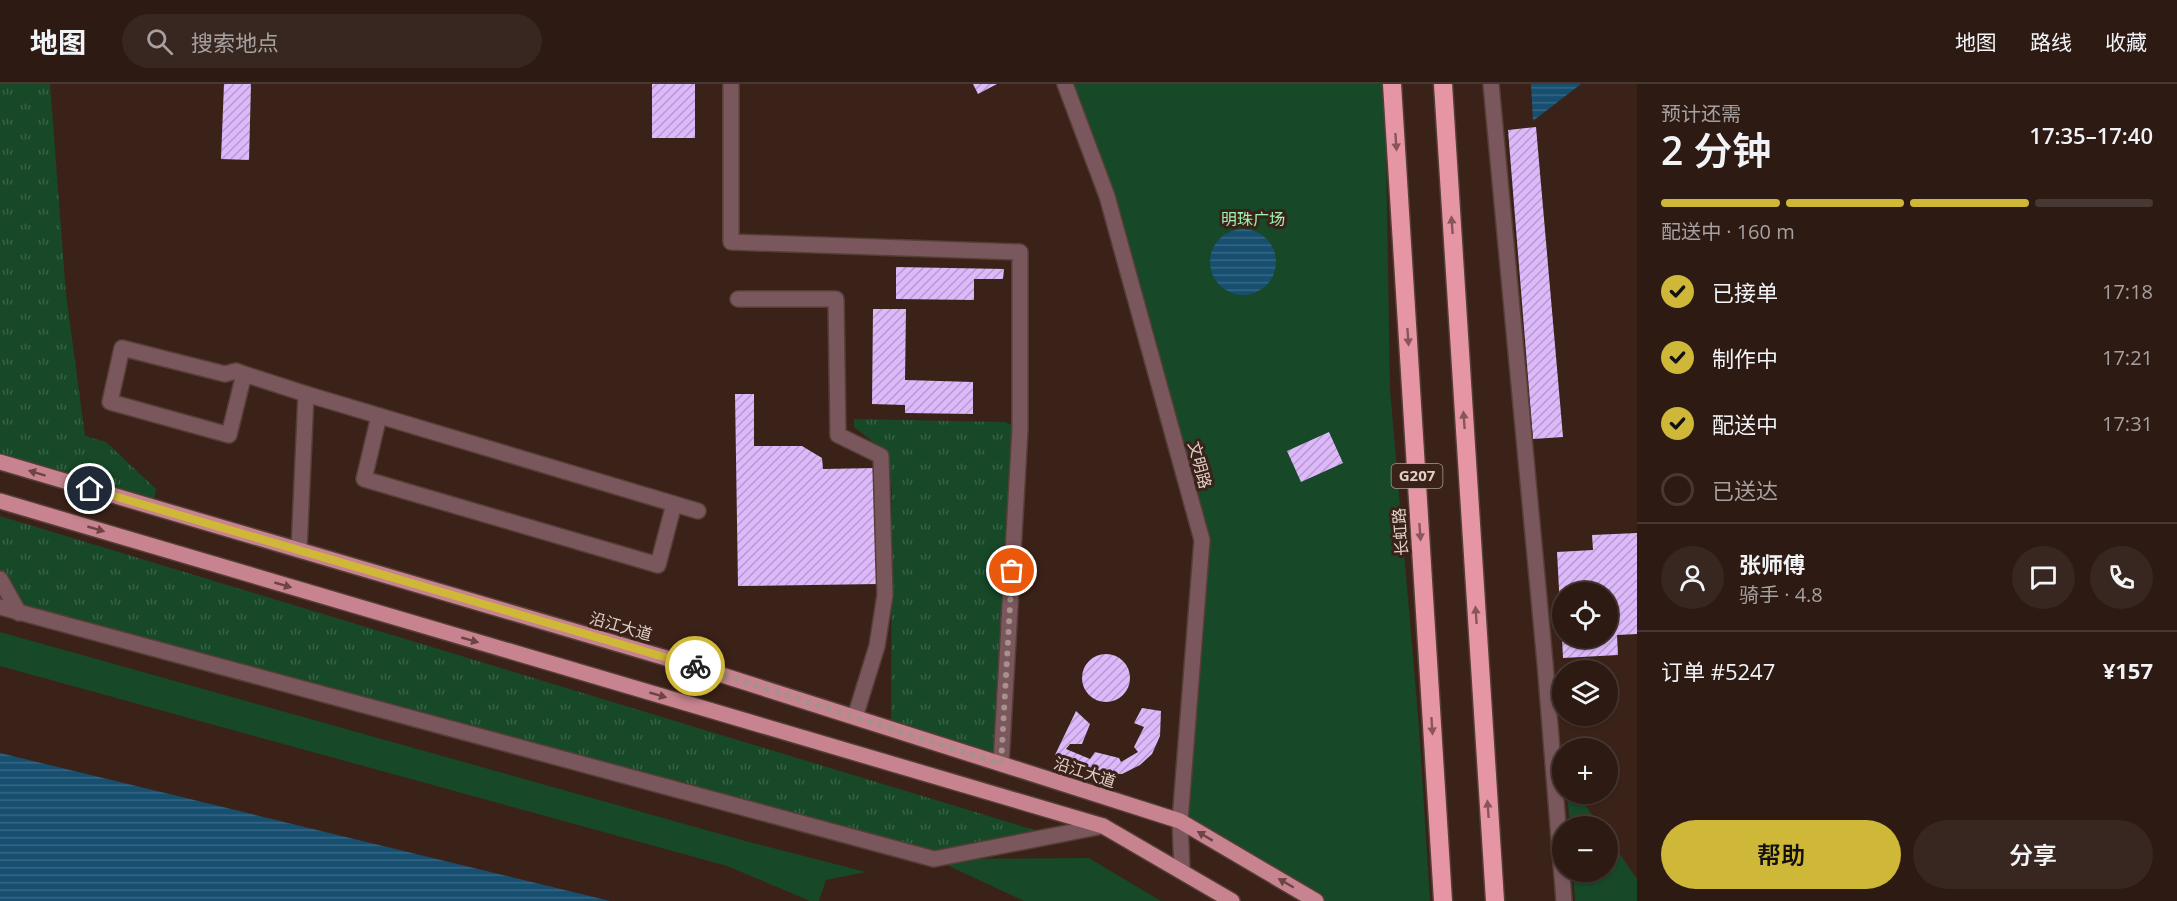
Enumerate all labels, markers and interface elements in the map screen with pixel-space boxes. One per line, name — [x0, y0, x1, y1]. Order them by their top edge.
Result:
search box — [122, 14, 542, 68]
text: 地图 — [30, 23, 86, 61]
icon: search — [143, 25, 176, 58]
text: 搜索地点 — [191, 27, 279, 57]
text: 地图 — [1955, 28, 1997, 56]
text: 路线 — [2030, 28, 2072, 56]
text: 收藏 — [2105, 28, 2147, 56]
text: 预计还需 — [1661, 100, 1741, 127]
text: 17:35–17:40 — [2029, 120, 2153, 150]
text: 2 分钟 — [1661, 123, 1771, 176]
one-way arrow — [1391, 133, 1401, 152]
park label: 明珠广场 — [1221, 208, 1285, 230]
one-way arrow — [1447, 216, 1456, 235]
text: 配送中 · 160 m — [1661, 218, 1795, 245]
icon: check — [1661, 275, 1694, 308]
text: 已接单 — [1712, 277, 1778, 307]
text: 17:18 — [2102, 278, 2153, 305]
one-way arrow — [1403, 328, 1413, 347]
icon: check — [1661, 341, 1694, 374]
text: 制作中 — [1712, 343, 1778, 373]
text: 17:21 — [2102, 344, 2153, 371]
icon: check — [1661, 407, 1694, 440]
text: 配送中 — [1712, 409, 1778, 439]
text: 17:31 — [2102, 410, 2153, 437]
one-way arrow — [1459, 411, 1468, 430]
street label: 文明路 — [1183, 439, 1217, 491]
pin — [64, 463, 115, 514]
road number: G207 — [1392, 464, 1442, 488]
one-way arrow — [28, 468, 46, 477]
icon: home — [73, 472, 106, 505]
text: 已送达 — [1712, 475, 1778, 505]
street label: 长虹路 — [1387, 507, 1413, 557]
one-way arrow — [1415, 522, 1425, 541]
one-way arrow — [87, 525, 105, 534]
pin — [986, 545, 1037, 596]
button: person — [1661, 546, 1724, 609]
button: chat — [2012, 546, 2075, 609]
button: phone — [2090, 546, 2153, 609]
text: 张师傅 — [1739, 549, 1805, 579]
icon: bag — [995, 554, 1028, 587]
one-way arrow — [274, 580, 293, 590]
text: 骑手 · 4.8 — [1739, 581, 1823, 608]
map controls — [1552, 582, 1618, 882]
button: locate — [1552, 582, 1618, 648]
one-way arrow — [1471, 605, 1481, 624]
street label: 沿江大道 — [587, 607, 655, 645]
one-way arrow — [462, 636, 480, 645]
courier — [665, 636, 725, 696]
icon: bike — [679, 650, 712, 683]
text: ¥157 — [2103, 655, 2153, 685]
text: 订单 #5247 — [1661, 656, 1775, 686]
button: layers — [1552, 660, 1618, 726]
one-way arrow — [649, 691, 667, 700]
one-way arrow — [1427, 717, 1437, 736]
button: + — [1552, 738, 1618, 804]
street label: 沿江大道 — [1051, 752, 1119, 792]
one-way arrow — [1484, 800, 1493, 819]
button: − — [1552, 816, 1618, 882]
button: 帮助 — [1661, 820, 1901, 889]
button: 分享 — [1913, 820, 2153, 889]
one-way arrow — [1196, 831, 1213, 841]
one-way arrow — [1278, 878, 1294, 889]

